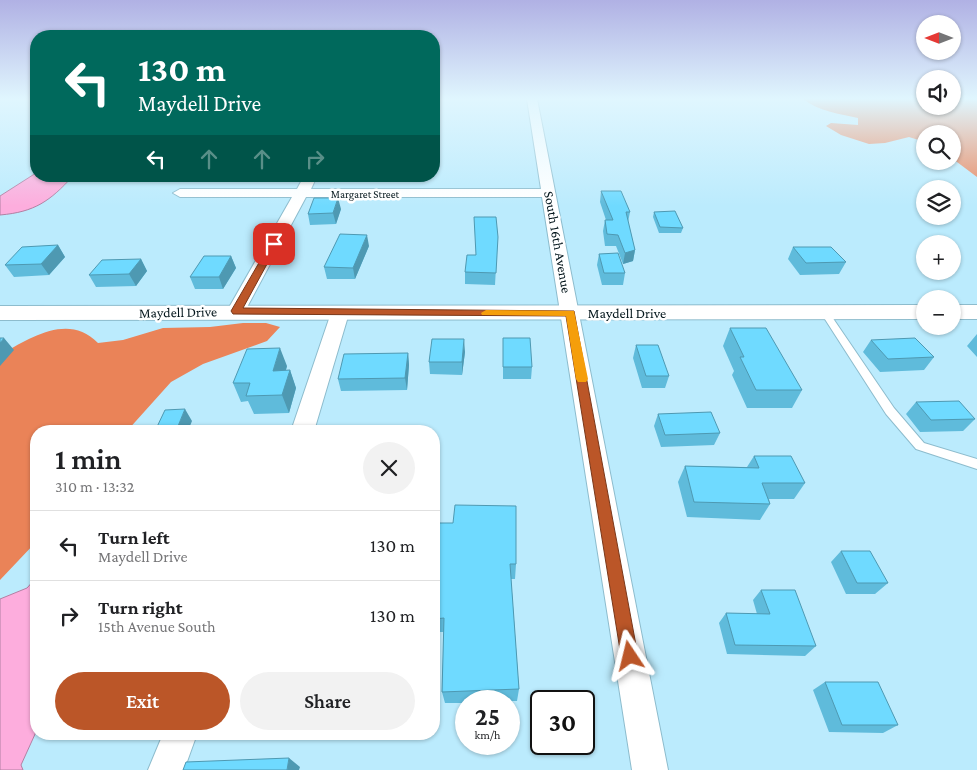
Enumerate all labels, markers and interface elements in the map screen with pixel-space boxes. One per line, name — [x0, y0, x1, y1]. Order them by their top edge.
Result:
north arrow — [916, 15, 961, 60]
map controls — [916, 15, 961, 335]
icon: left — [55, 50, 120, 115]
text: 130 m — [138, 50, 226, 89]
button: sound — [916, 70, 961, 115]
text: Maydell Drive — [138, 91, 261, 116]
button: search — [916, 125, 961, 170]
icon: left — [142, 145, 170, 173]
icon: ahead — [195, 145, 223, 173]
icon: ahead — [248, 145, 276, 173]
icon: right — [301, 145, 329, 173]
button: layers — [916, 180, 961, 225]
street label: Margaret Street — [331, 188, 399, 201]
street label: South 16th Avenue — [541, 190, 575, 294]
pin — [253, 223, 295, 265]
icon: arrive — [260, 230, 288, 258]
button: + — [916, 235, 961, 280]
button: − — [916, 290, 961, 335]
street label: Maydell Drive — [139, 303, 217, 321]
street label: Maydell Drive — [588, 305, 666, 321]
text: 1 min — [55, 442, 122, 475]
button: close — [363, 442, 415, 494]
text: 310 m · 13:32 — [55, 478, 134, 495]
text: Turn left — [98, 527, 170, 548]
icon: left — [55, 532, 83, 560]
text: 130 m — [370, 535, 415, 556]
text: Maydell Drive — [98, 548, 188, 565]
text: Turn right — [98, 597, 183, 618]
icon: right — [55, 602, 83, 630]
text: 130 m — [370, 605, 415, 626]
text: 15th Avenue South — [98, 618, 216, 635]
position arrow — [603, 629, 655, 681]
button: Exit — [55, 672, 230, 730]
button: Share — [240, 672, 415, 730]
speed limit sign: 30 — [530, 690, 595, 755]
text: 25 — [475, 703, 500, 730]
text: km/h — [475, 728, 500, 742]

